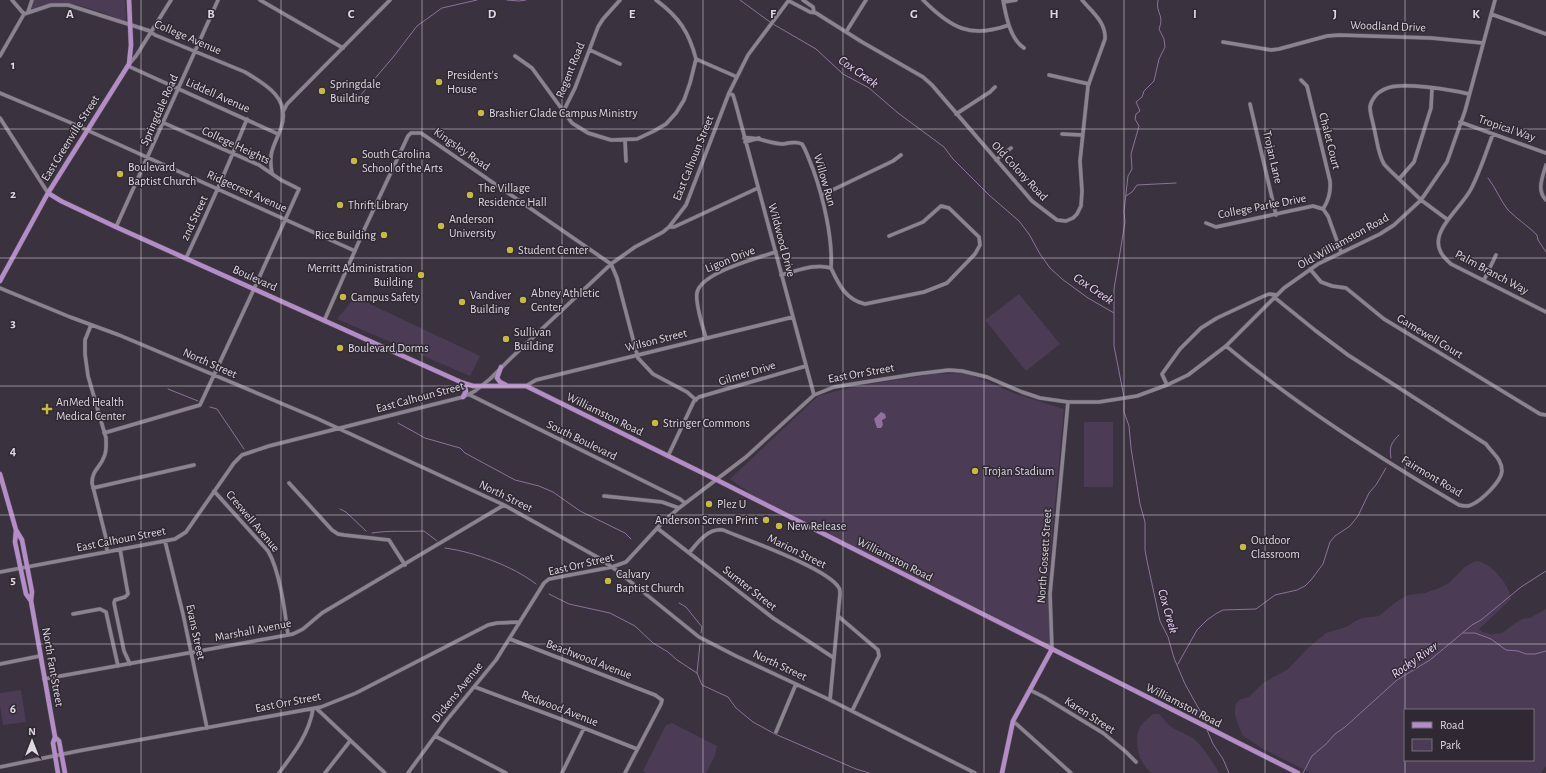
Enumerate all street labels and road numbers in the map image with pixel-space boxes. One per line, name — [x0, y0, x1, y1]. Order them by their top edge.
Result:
street label: College Avenue — [153, 17, 223, 57]
street label: Woodland Drive — [1350, 19, 1426, 33]
street label: Regent Road — [553, 40, 587, 100]
street label: Springdale Road — [138, 73, 180, 147]
street label: Liddell Avenue — [184, 76, 252, 114]
street label: East Greenville Street — [39, 93, 101, 183]
street label: Chalet Court — [1317, 111, 1343, 171]
street label: Tropical Way — [1477, 113, 1537, 144]
street label: East Calhoun Street — [670, 114, 716, 202]
street label: College Heights — [200, 124, 272, 166]
street label: Kingsley Road — [431, 125, 492, 173]
street label: Trojan Lane — [1260, 129, 1285, 185]
street label: Old Colony Road — [989, 139, 1050, 204]
street label: Willow Run — [812, 152, 838, 208]
street label: Ridgecrest Avenue — [205, 168, 289, 214]
street label: College Parke Drive — [1217, 192, 1307, 220]
street label: 2nd Street — [178, 194, 210, 242]
street label: Wildwood Drive — [766, 202, 798, 278]
street label: Old Williamston Road — [1295, 211, 1391, 271]
street label: Ligon Drive — [703, 244, 757, 274]
street label: Palm Branch Way — [1453, 248, 1531, 297]
street label: Boulevard — [231, 263, 279, 293]
street label: Gamewell Court — [1395, 312, 1465, 360]
street label: Wilson Street — [624, 326, 688, 353]
street label: North Street — [181, 346, 239, 380]
street label: Gilmer Drive — [717, 359, 777, 387]
street label: East Orr Street — [827, 361, 895, 385]
street label: East Calhoun Street — [375, 379, 465, 415]
street label: Williamston Road — [565, 390, 645, 438]
street label: South Boulevard — [545, 418, 619, 462]
street label: Fairmont Road — [1400, 453, 1464, 499]
street label: North Street — [477, 478, 535, 514]
street label: Creswell Avenue — [224, 488, 282, 554]
street label: North Gossett Street — [1035, 508, 1053, 604]
street label: East Calhoun Street — [75, 524, 167, 554]
street label: Marion Street — [766, 532, 828, 570]
street label: Williamston Road — [855, 535, 935, 583]
street label: East Orr Street — [547, 551, 615, 577]
street label: Sumter Street — [721, 563, 779, 613]
street label: Evans Street — [184, 603, 208, 661]
street label: Marshall Avenue — [214, 617, 292, 643]
street label: North Fant Street — [40, 626, 66, 708]
street label: Beachwood Avenue — [544, 637, 634, 681]
street label: North Street — [751, 647, 809, 683]
street label: Dickens Avenue — [429, 660, 485, 724]
street label: Williamston Road — [1144, 681, 1224, 729]
street label: Redwood Avenue — [520, 688, 600, 728]
street label: East Orr Street — [254, 690, 322, 714]
street label: Karen Street — [1063, 694, 1118, 736]

